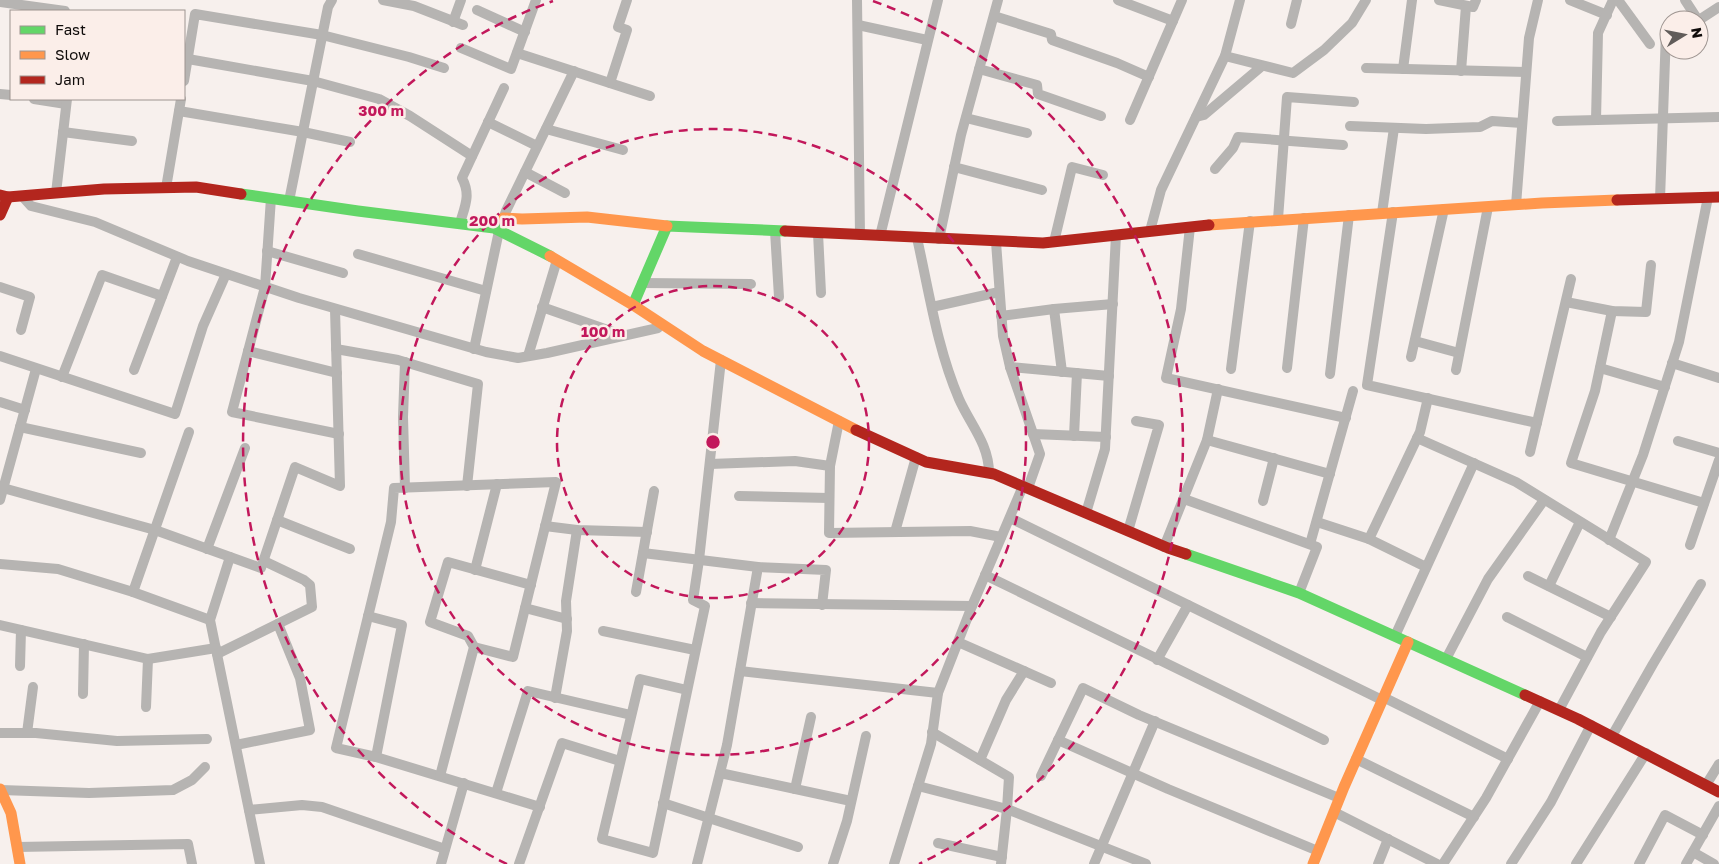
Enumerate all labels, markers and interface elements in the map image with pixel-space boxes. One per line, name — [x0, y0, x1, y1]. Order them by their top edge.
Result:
legend — [10, 10, 185, 100]
north arrow — [1659, 10, 1709, 60]
text: Fast — [55, 20, 86, 38]
text: N — [1688, 26, 1707, 39]
text: Slow — [55, 45, 90, 63]
text: Jam — [55, 70, 85, 88]
text: 300 m — [358, 101, 404, 119]
text: 200 m — [469, 211, 515, 229]
text: 100 m — [581, 322, 625, 340]
centre of rings — [704, 433, 722, 451]

